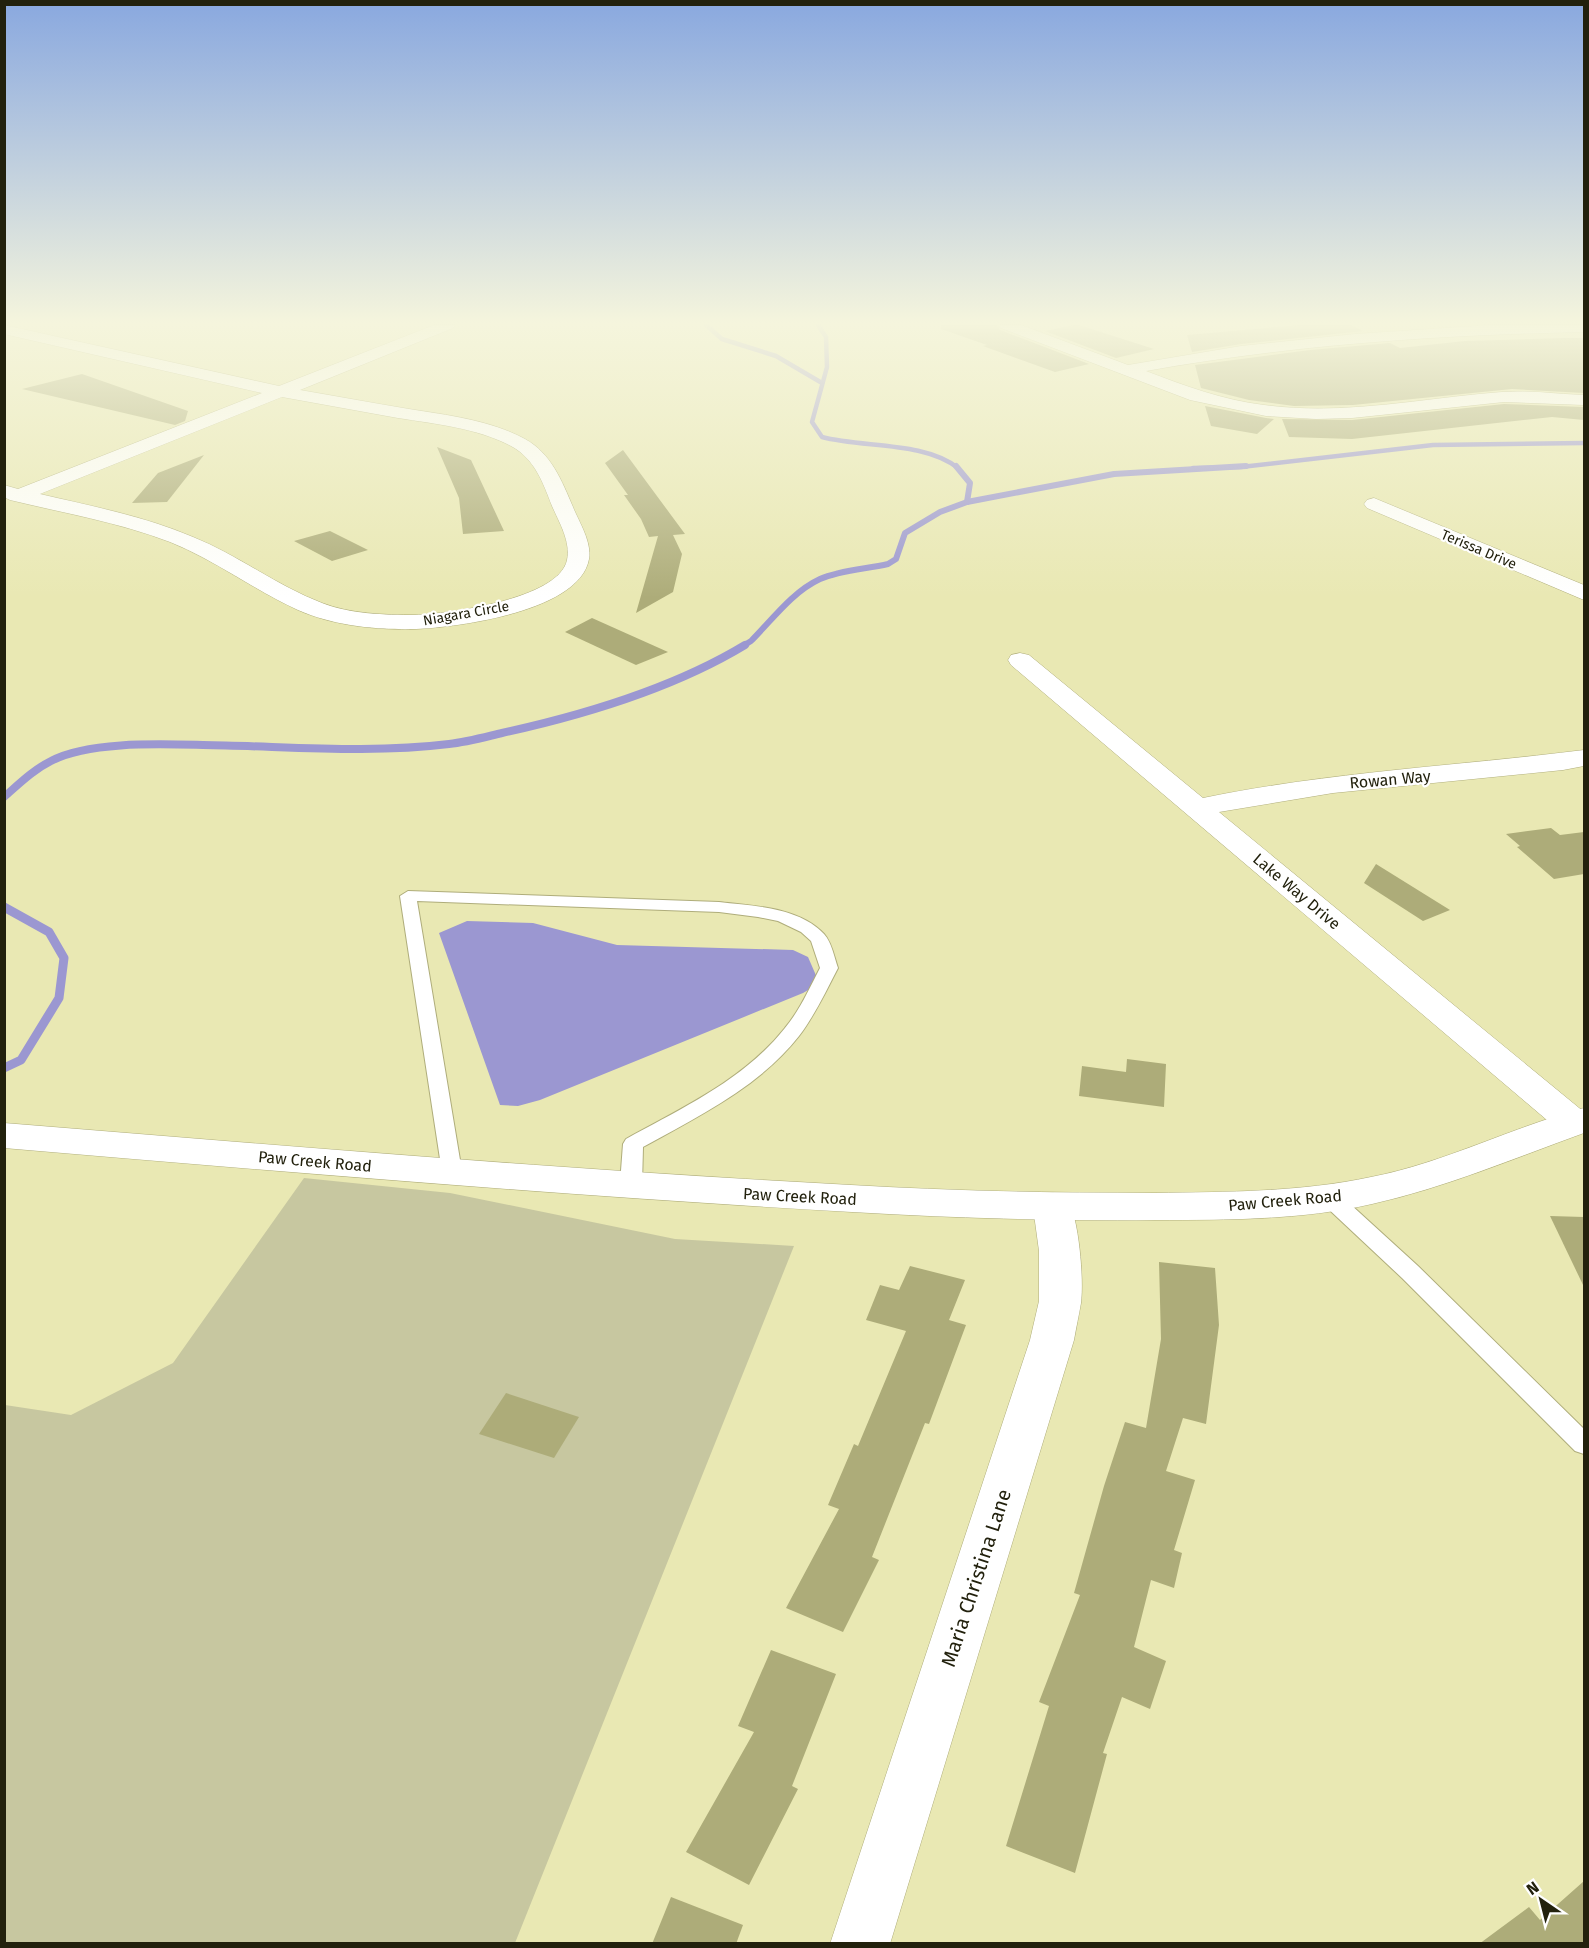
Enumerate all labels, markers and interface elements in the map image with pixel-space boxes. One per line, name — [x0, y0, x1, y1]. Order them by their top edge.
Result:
street label: Terissa Drive — [1438, 526, 1519, 573]
street label: Niagara Circle — [422, 598, 510, 629]
street label: Rowan Way — [1349, 766, 1432, 793]
street label: Lake Way Drive — [1249, 849, 1344, 933]
street label: Paw Creek Road — [257, 1147, 373, 1176]
street label: Paw Creek Road — [743, 1184, 857, 1209]
street label: Paw Creek Road — [1227, 1186, 1343, 1215]
street label: Maria Christina Lane — [936, 1486, 1016, 1670]
north arrow — [1511, 1870, 1571, 1930]
text: N — [1523, 1877, 1542, 1899]

